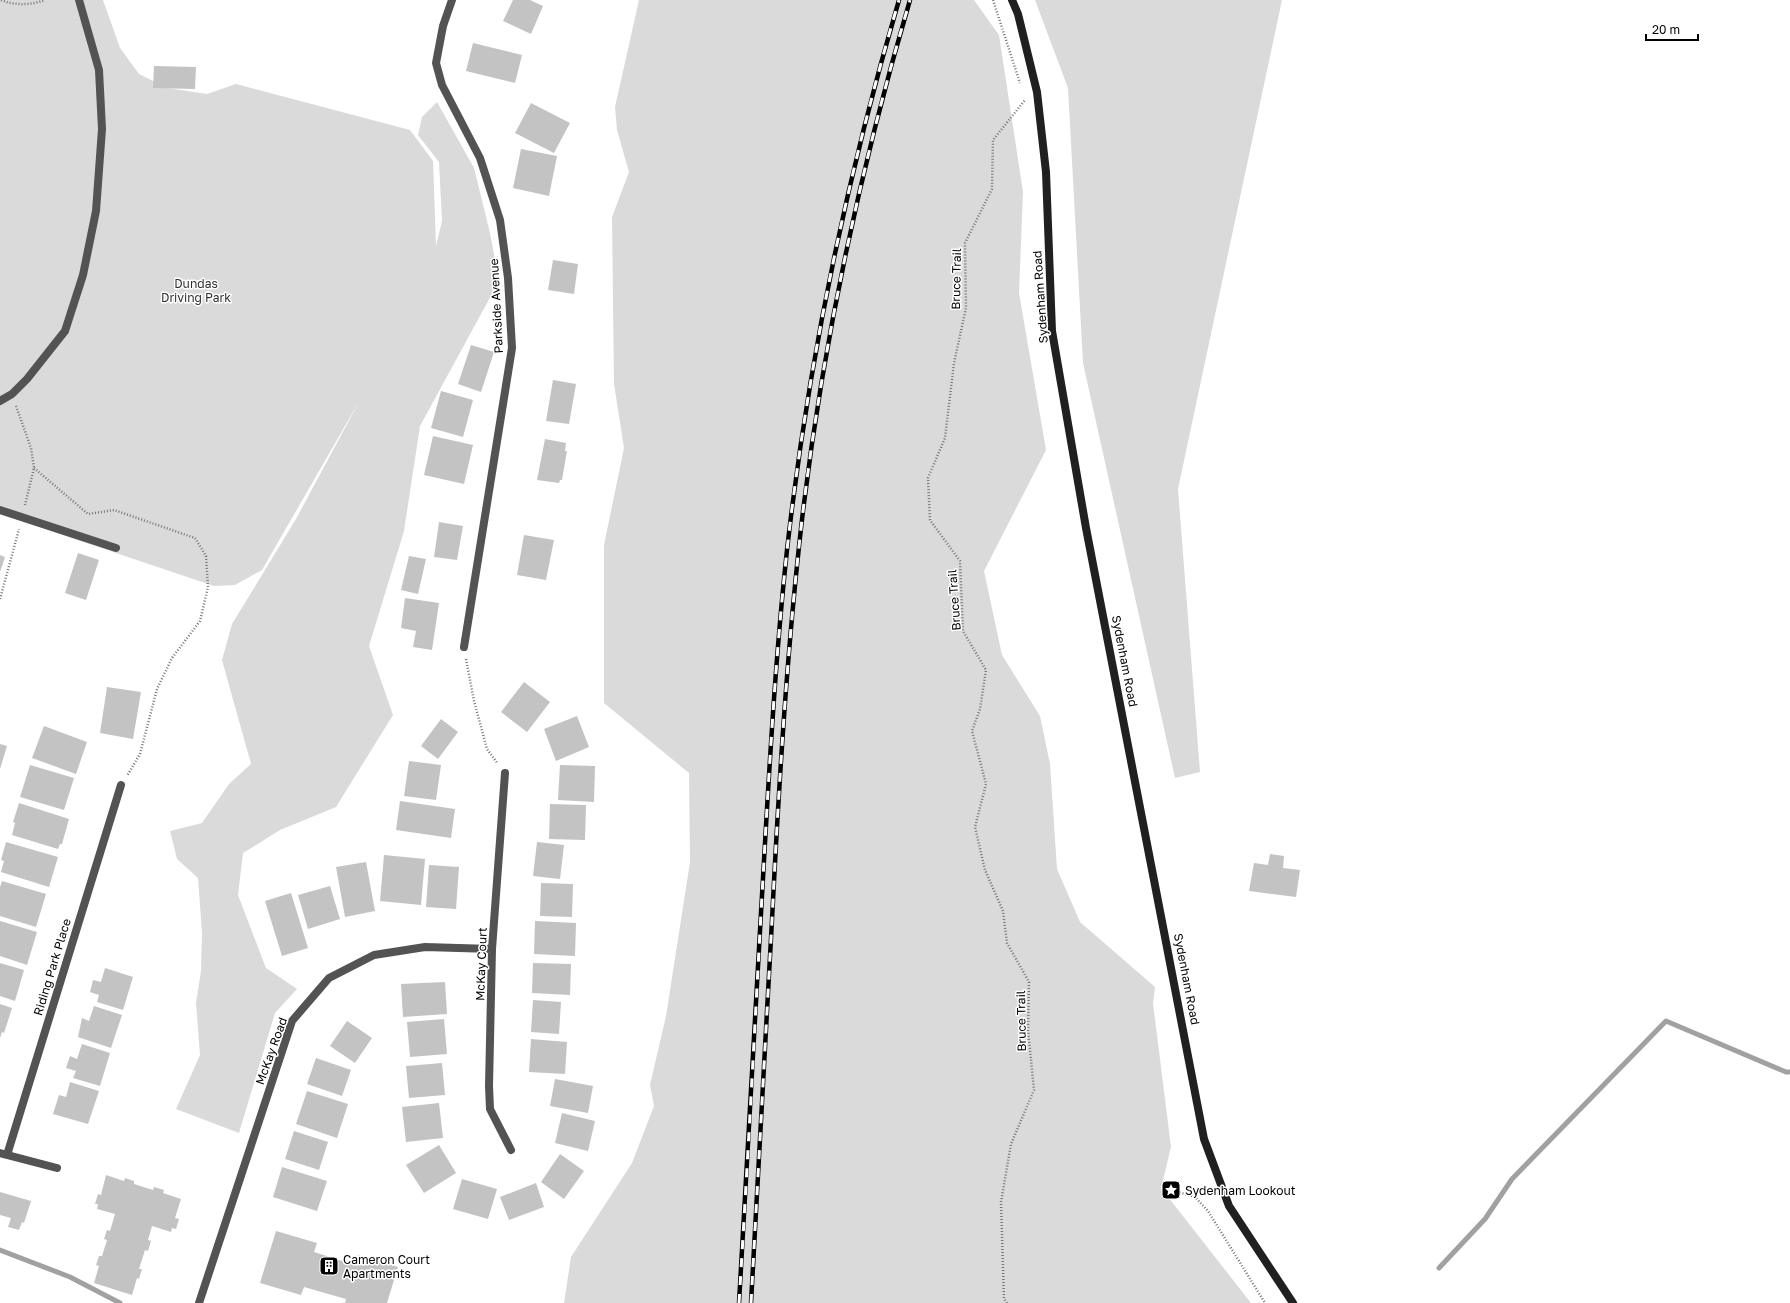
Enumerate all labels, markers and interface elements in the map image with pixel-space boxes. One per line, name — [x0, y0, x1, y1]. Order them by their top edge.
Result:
scale bar — [1646, 16, 1698, 42]
text: 20 m — [1652, 22, 1680, 37]
street label: Bruce Trail — [948, 248, 964, 310]
street label: Sydenham Road — [1029, 250, 1051, 344]
street label: Parkside Avenue — [486, 258, 506, 354]
park label: Dundas Driving Park — [161, 276, 231, 305]
street label: Bruce Trail — [944, 569, 964, 631]
street label: Sydenham Road — [1109, 614, 1141, 708]
street label: Riding Park Place — [30, 917, 74, 1017]
street label: McKay Court — [472, 927, 490, 1001]
street label: Sydenham Road — [1171, 932, 1203, 1026]
street label: Bruce Trail — [1013, 990, 1029, 1052]
street label: McKay Road — [252, 1015, 290, 1087]
place icon: Sydenham Lookout — [1160, 1179, 1182, 1201]
place label: Sydenham Lookout — [1185, 1183, 1296, 1198]
place label: Cameron Court Apartments — [343, 1252, 430, 1281]
building icon: Cameron Court Apartments — [318, 1255, 340, 1277]

